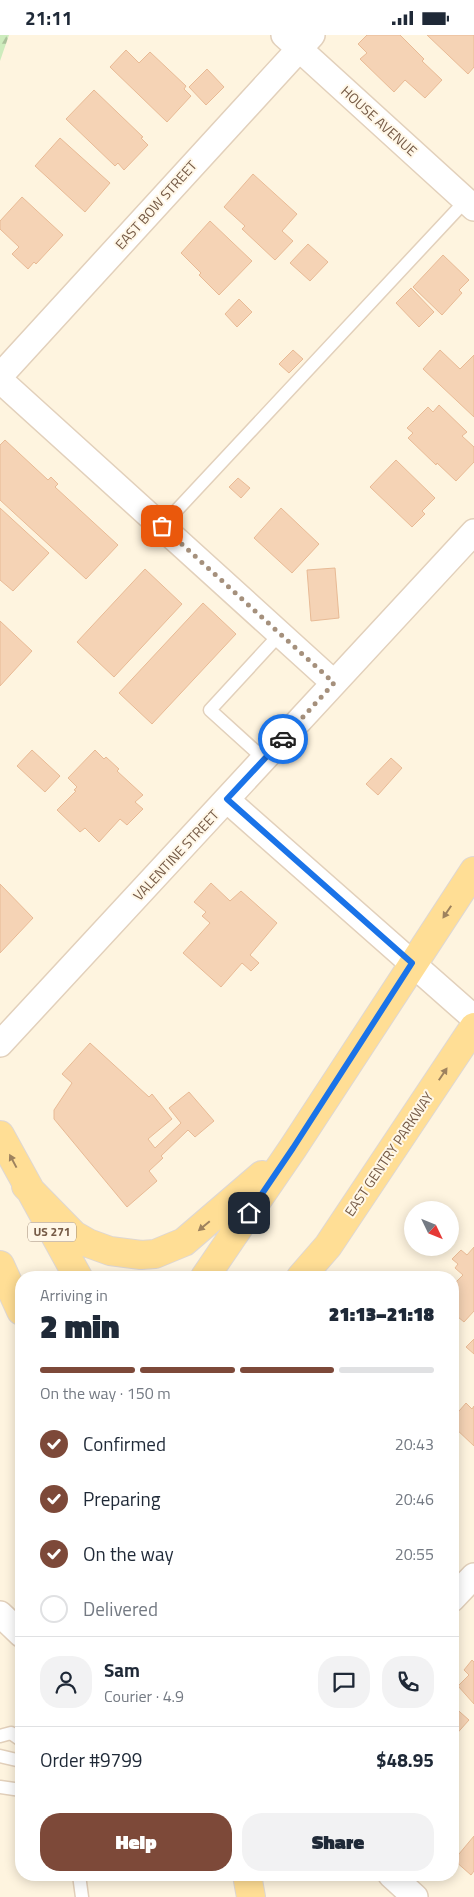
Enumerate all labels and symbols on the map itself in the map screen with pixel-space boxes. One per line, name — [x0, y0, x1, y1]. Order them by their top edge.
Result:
street label: HOUSE AVENUE — [337, 81, 422, 161]
street label: EAST BOW STREET — [110, 155, 202, 254]
pin — [141, 505, 183, 547]
courier — [258, 714, 308, 764]
street label: VALENTINE STREET — [128, 804, 224, 905]
one-way arrow — [442, 905, 452, 919]
one-way arrow — [438, 1068, 447, 1081]
street label: EAST GENTRY PARKWAY — [339, 1087, 438, 1220]
one-way arrow — [9, 1153, 17, 1168]
pin — [228, 1192, 270, 1234]
north arrow — [404, 1201, 459, 1256]
one-way arrow — [197, 1221, 210, 1232]
road number: US 271 — [28, 1223, 76, 1241]

